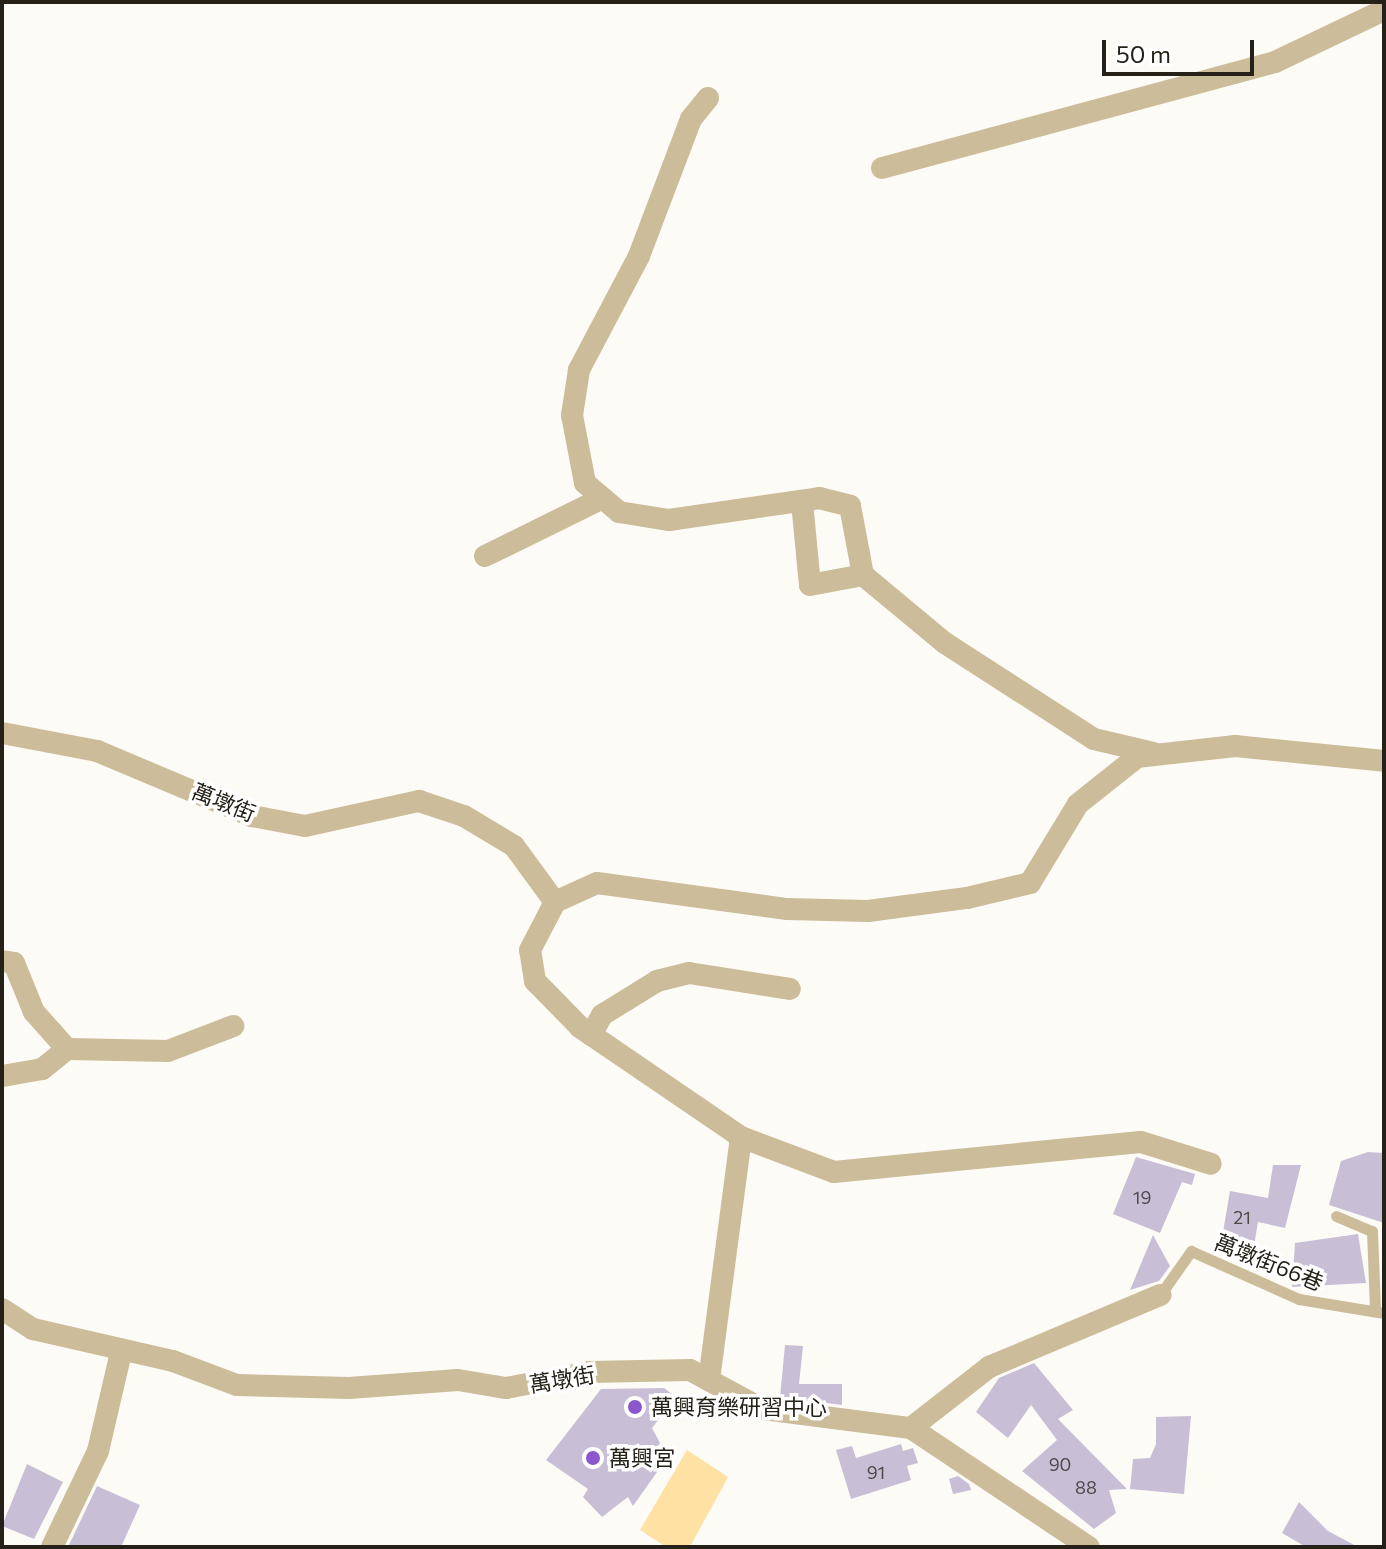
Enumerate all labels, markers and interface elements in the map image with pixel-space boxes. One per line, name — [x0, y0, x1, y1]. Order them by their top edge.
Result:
scale bar — [1106, 24, 1258, 74]
text: 50 m — [1116, 39, 1171, 68]
street label: 萬墩街 — [188, 777, 260, 827]
house number: 19 — [1133, 1186, 1151, 1208]
house number: 21 — [1233, 1206, 1251, 1228]
street label: 萬墩街66巷 — [1211, 1228, 1327, 1296]
street label: 萬墩街 — [527, 1361, 597, 1397]
place label: 萬興育樂研習中心 — [651, 1394, 827, 1420]
marker: 萬興育樂研習中心 — [626, 1398, 644, 1416]
place label: 萬興宮 — [609, 1445, 675, 1471]
marker: 萬興宮 — [584, 1449, 602, 1467]
house number: 90 — [1049, 1453, 1071, 1475]
house number: 91 — [867, 1461, 885, 1483]
house number: 88 — [1075, 1476, 1097, 1498]

